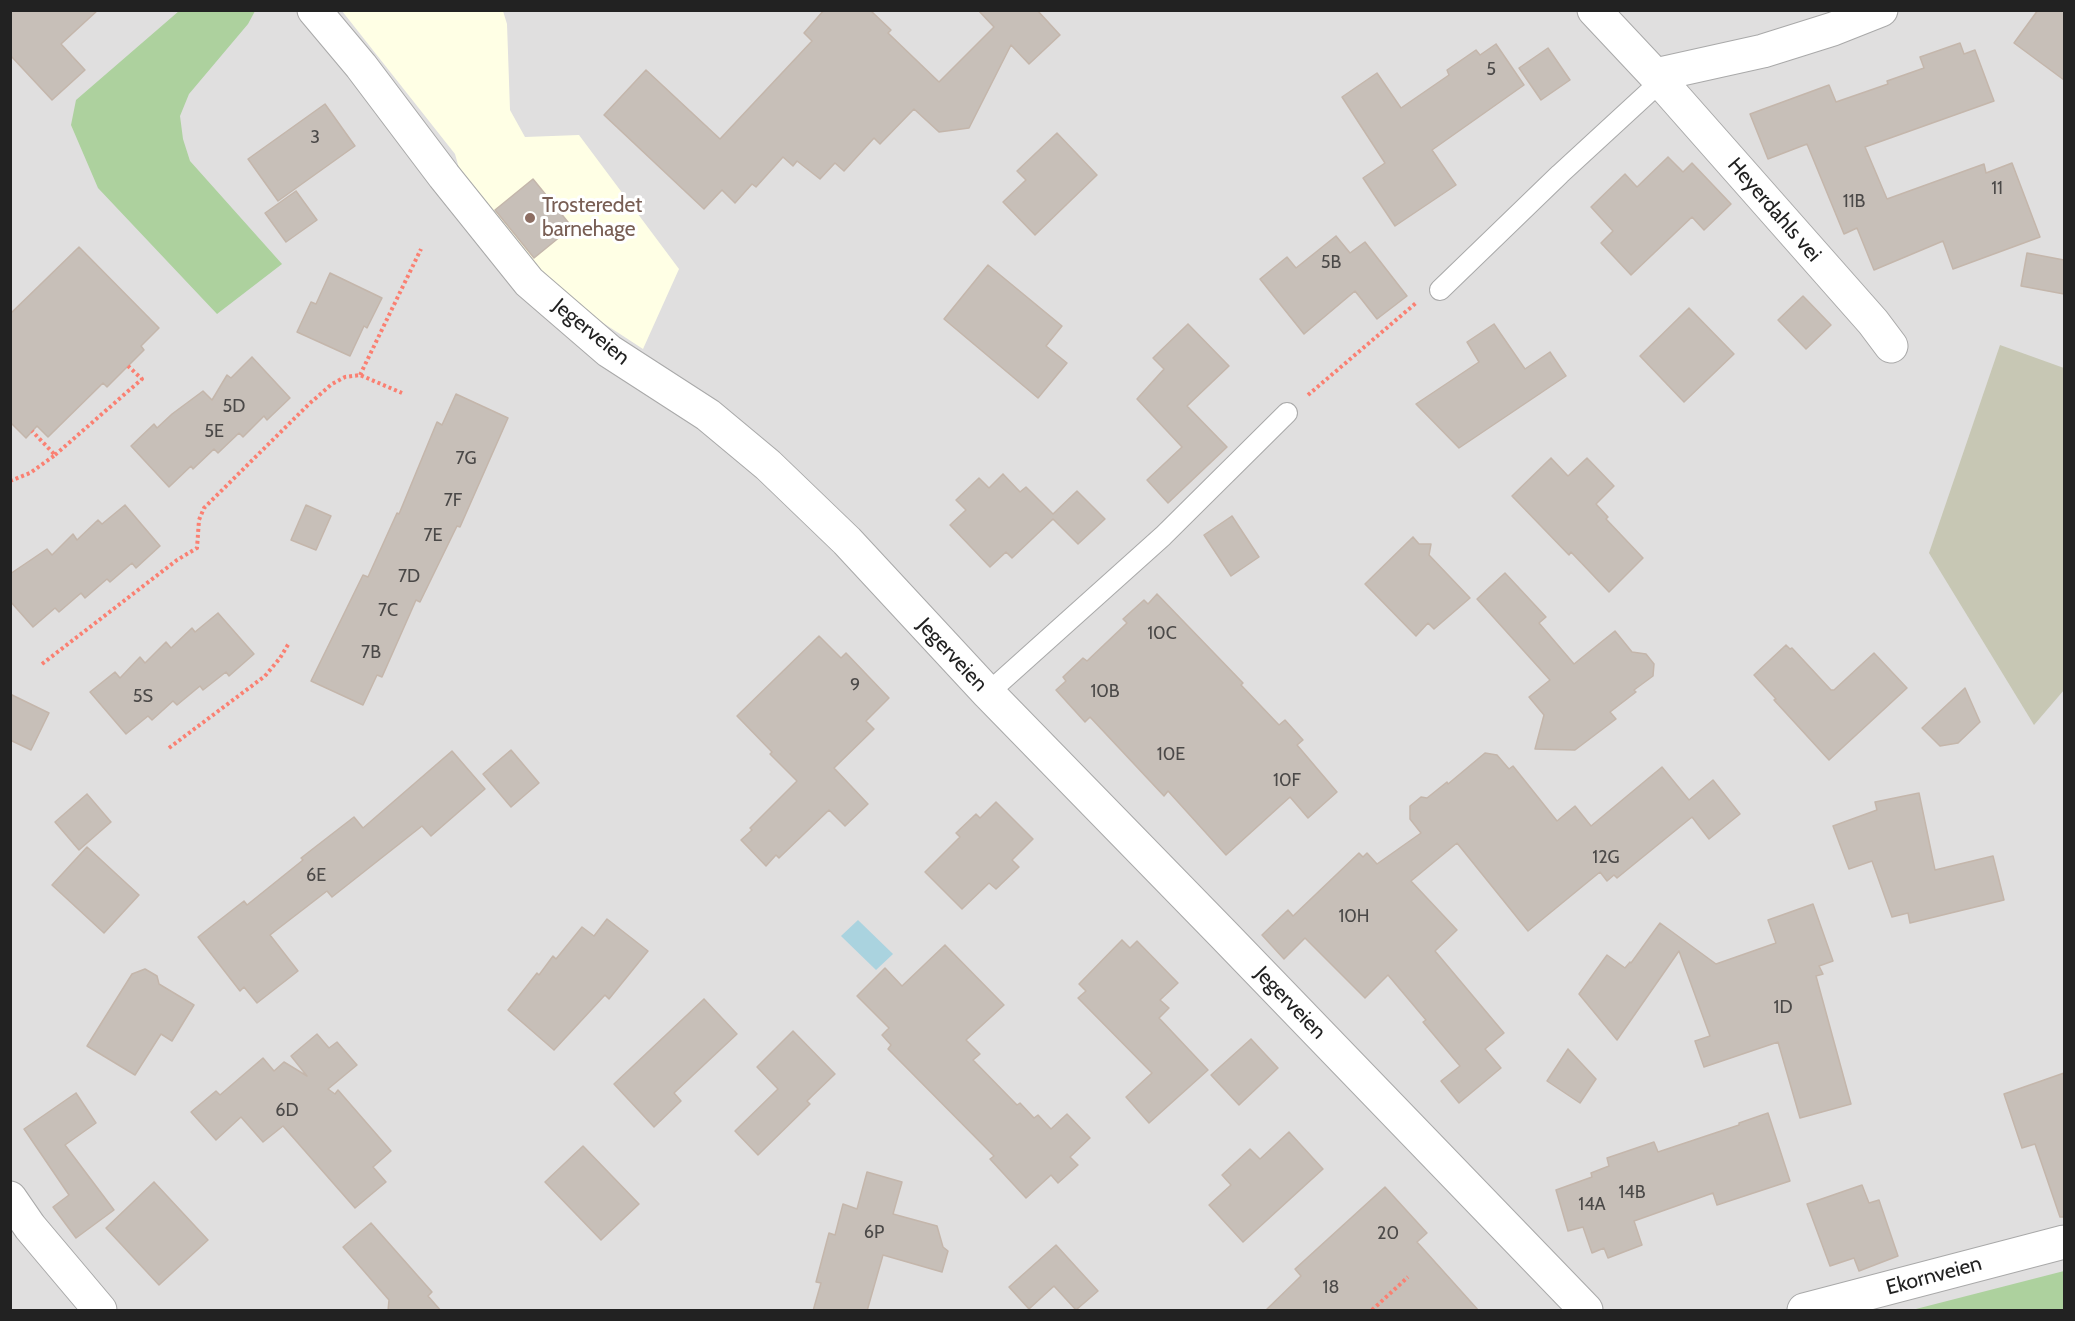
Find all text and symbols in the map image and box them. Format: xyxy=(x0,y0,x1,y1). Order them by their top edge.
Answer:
house number: 5 xyxy=(1486,59,1496,81)
house number: 3 xyxy=(310,127,320,149)
street label: Heyerdahls vei xyxy=(1722,153,1826,267)
house number: 11 xyxy=(1991,178,2003,200)
house number: 11B xyxy=(1843,191,1865,213)
place label: Trosteredet barnehage xyxy=(542,193,642,243)
marker: Trosteredet barnehage xyxy=(523,211,537,225)
house number: 5B xyxy=(1321,252,1341,274)
street label: Jegerveien xyxy=(548,293,634,371)
house number: 5D xyxy=(223,396,245,418)
house number: 5E xyxy=(204,421,224,443)
house number: 7G xyxy=(456,448,476,470)
house number: 7F xyxy=(444,490,462,512)
house number: 7E xyxy=(423,525,443,547)
house number: 7D xyxy=(398,566,420,588)
house number: 7C xyxy=(378,600,398,622)
street label: Jegerveien xyxy=(912,613,992,697)
house number: 10C xyxy=(1147,623,1177,645)
house number: 7B xyxy=(361,642,381,664)
house number: 9 xyxy=(850,675,860,697)
house number: 10B xyxy=(1090,681,1120,703)
house number: 5S xyxy=(133,686,153,708)
house number: 10E xyxy=(1157,744,1185,766)
house number: 10F xyxy=(1273,770,1301,792)
house number: 12G xyxy=(1592,847,1620,869)
house number: 6E xyxy=(306,865,326,887)
house number: 10H xyxy=(1338,906,1370,928)
street label: Jegerveien xyxy=(1249,961,1331,1045)
house number: 1D xyxy=(1774,997,1792,1019)
house number: 6D xyxy=(275,1100,299,1122)
house number: 14B xyxy=(1618,1182,1646,1204)
house number: 14A xyxy=(1578,1194,1606,1216)
house number: 6P xyxy=(864,1222,884,1244)
house number: 20 xyxy=(1377,1223,1399,1245)
street label: Ekornveien xyxy=(1883,1251,1985,1301)
house number: 18 xyxy=(1323,1277,1339,1299)

